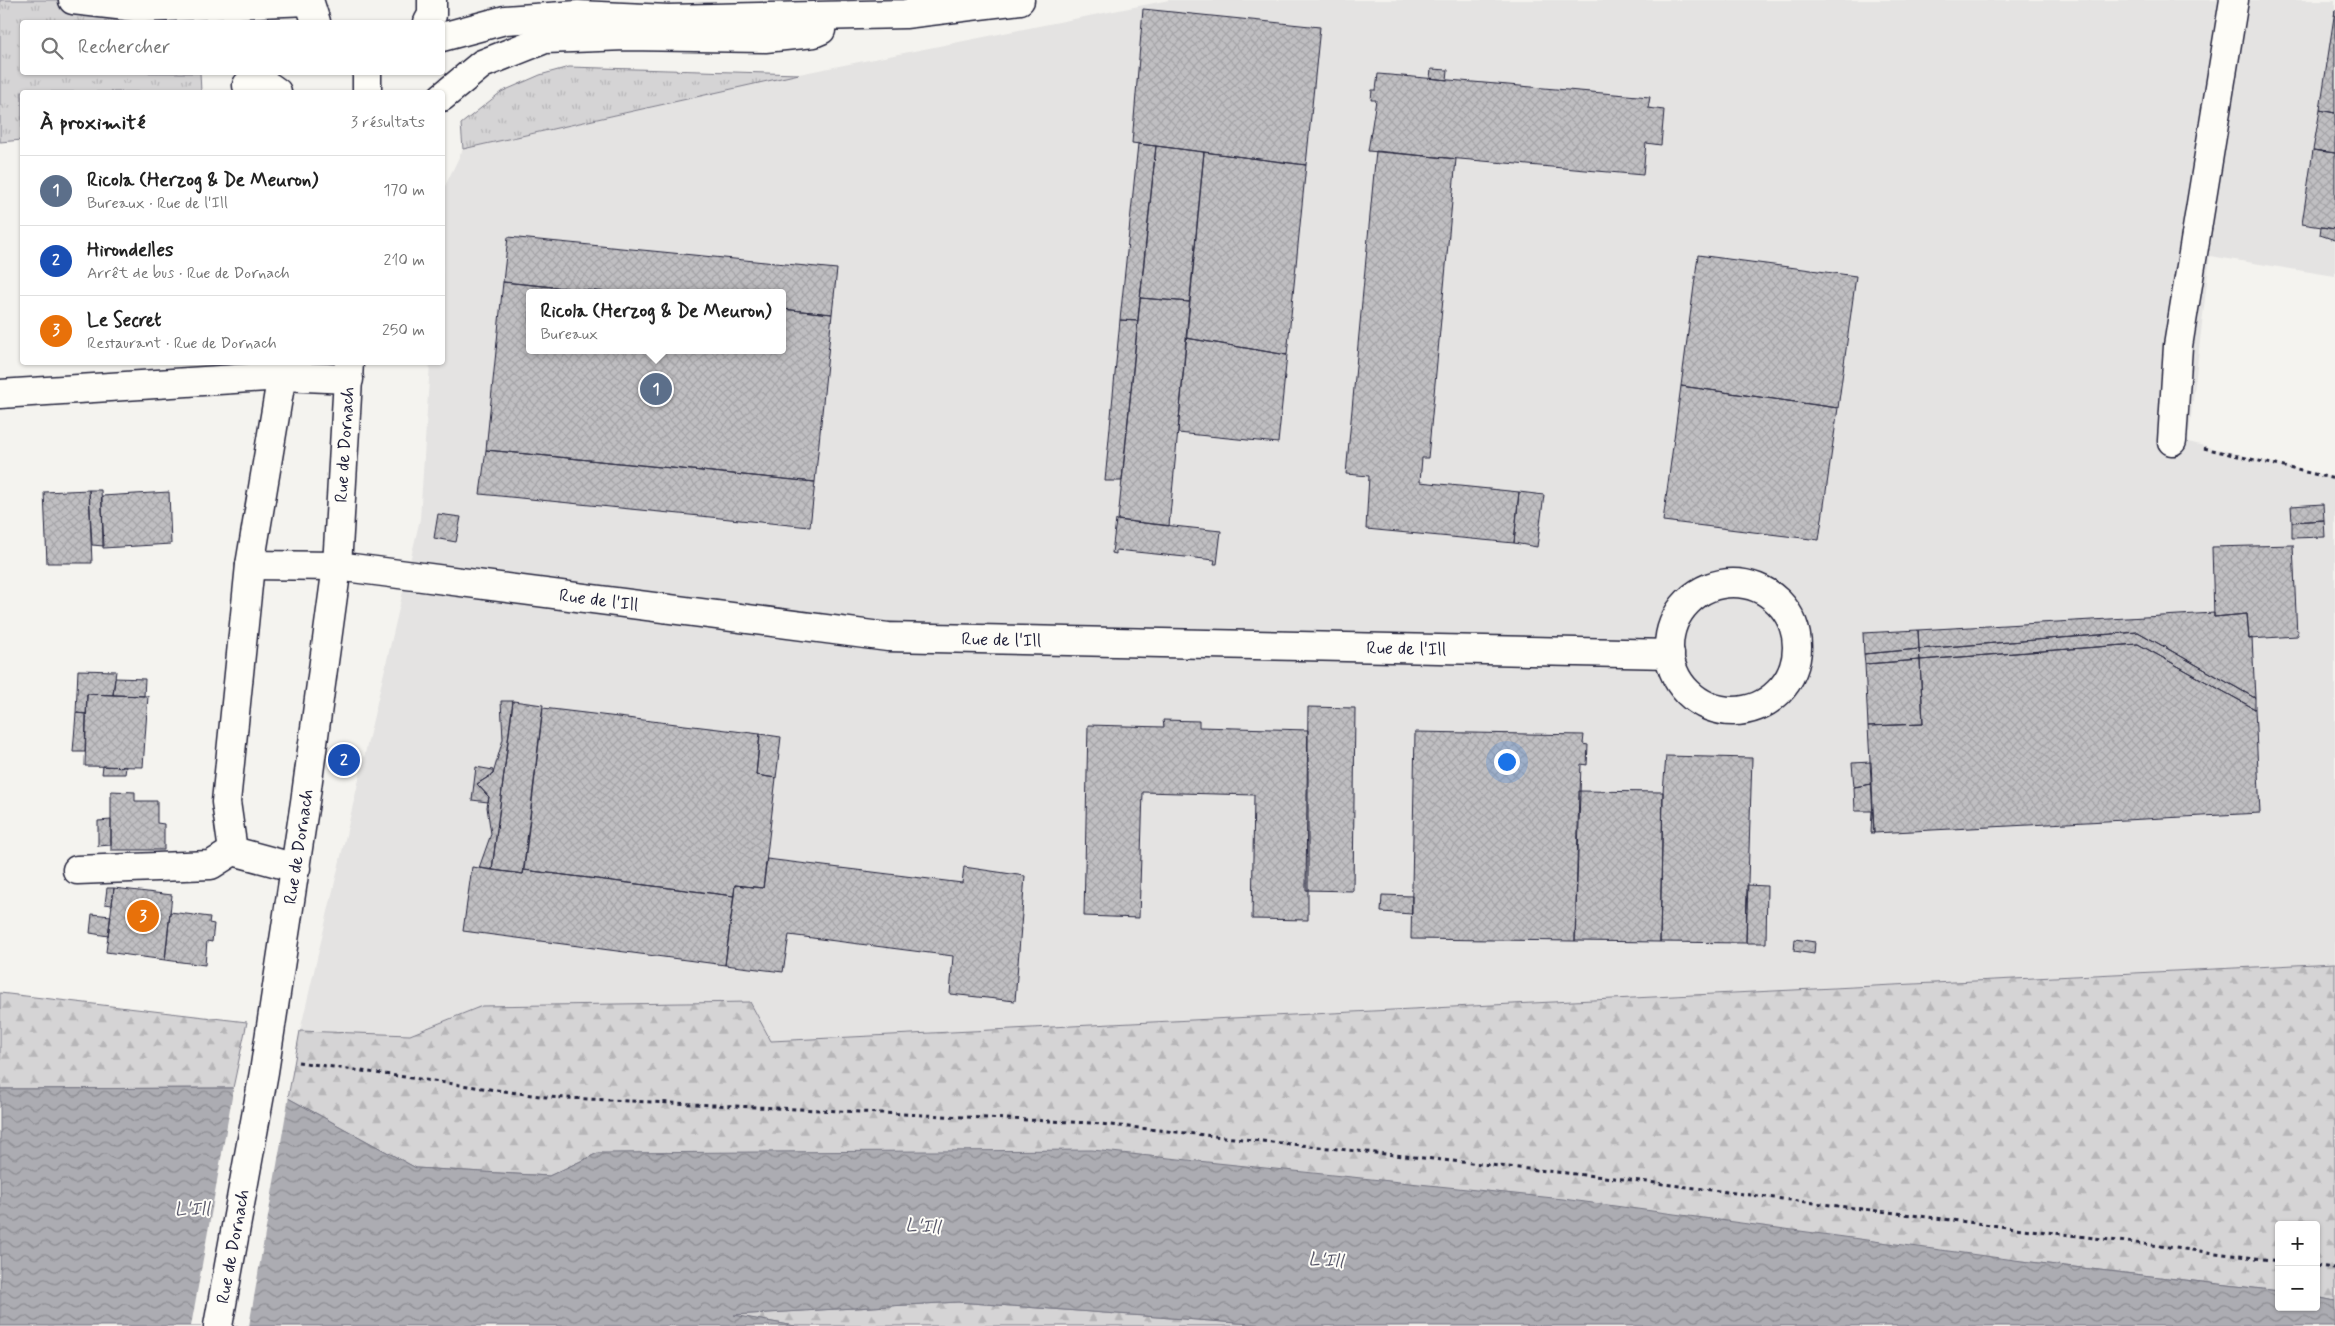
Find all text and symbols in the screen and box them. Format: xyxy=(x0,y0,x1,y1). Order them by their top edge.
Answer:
search box xyxy=(20,20,445,75)
icon: search xyxy=(38,34,66,62)
text: Rechercher xyxy=(78,35,170,60)
text: À proximité xyxy=(40,109,146,137)
text: 3 résultats xyxy=(351,112,425,133)
text: Ricola (Herzog & De Meuron) xyxy=(87,168,318,193)
text: 1 xyxy=(52,180,60,201)
text: 170 m xyxy=(383,180,425,201)
text: Bureaux · Rue de l'Ill xyxy=(87,193,228,214)
text: Hirondelles xyxy=(87,238,174,263)
text: 2 xyxy=(52,250,60,271)
text: 210 m xyxy=(384,250,425,271)
text: Arrêt de bus · Rue de Dornach xyxy=(87,263,290,284)
popup xyxy=(526,289,786,354)
text: Ricola (Herzog & De Meuron) xyxy=(540,299,772,324)
text: Le Secret xyxy=(87,308,161,333)
text: 3 xyxy=(52,320,60,341)
text: 250 m xyxy=(382,320,425,341)
text: Bureaux xyxy=(540,324,598,345)
text: Restaurant · Rue de Dornach xyxy=(87,333,277,354)
pin: 1 xyxy=(640,370,672,408)
street label: Rue de Dornach xyxy=(330,386,361,503)
street label: Rue de l'Ill xyxy=(558,584,640,618)
street label: Rue de l'Ill xyxy=(961,628,1042,653)
street label: Rue de l'Ill xyxy=(1366,636,1447,662)
pin: 2 xyxy=(328,741,360,779)
your location xyxy=(1494,749,1520,775)
street label: Rue de Dornach xyxy=(279,788,320,906)
pin: 3 xyxy=(127,897,159,935)
street label: Rue de Dornach xyxy=(211,1187,256,1306)
water label: L'Ill xyxy=(174,1197,211,1222)
water label: L'Ill xyxy=(904,1213,943,1241)
map controls xyxy=(2275,1221,2320,1311)
button: + xyxy=(2275,1221,2320,1266)
water label: L'Ill xyxy=(1307,1247,1346,1275)
button: − xyxy=(2275,1266,2320,1311)

